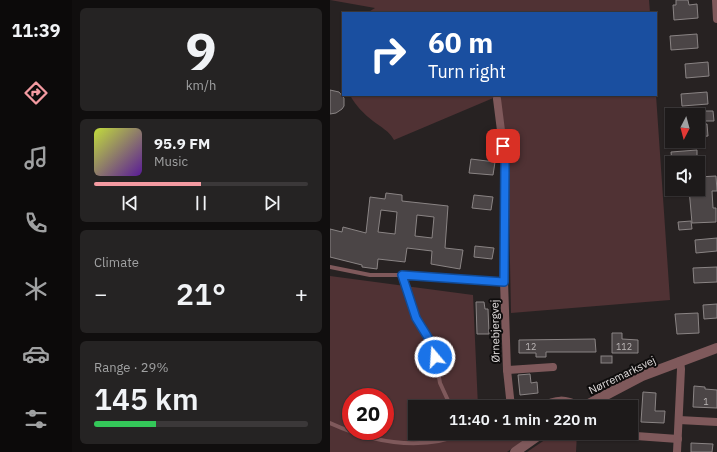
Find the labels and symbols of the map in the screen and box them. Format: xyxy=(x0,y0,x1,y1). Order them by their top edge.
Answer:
north arrow xyxy=(665,108,705,148)
pin xyxy=(486,129,520,163)
street label: Ørnebjergvej xyxy=(487,299,503,363)
position arrow xyxy=(414,336,456,378)
house number: 12 xyxy=(526,341,536,352)
house number: 112 xyxy=(616,341,632,352)
street label: Nørremarksvej xyxy=(586,353,658,397)
speed limit sign: 20 xyxy=(342,388,394,440)
house number: 1 xyxy=(703,396,709,407)

